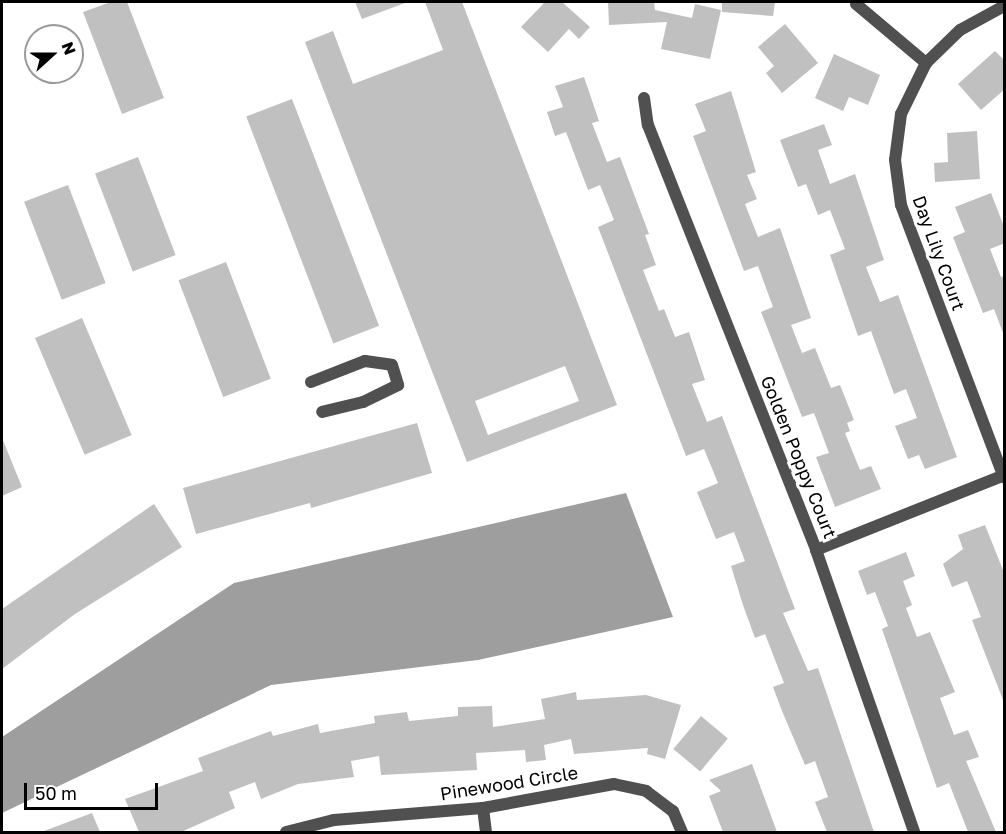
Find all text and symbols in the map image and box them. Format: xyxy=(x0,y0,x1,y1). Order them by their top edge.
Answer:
north arrow xyxy=(24,24,84,84)
text: N xyxy=(57,39,80,58)
street label: Day Lily Court xyxy=(908,193,970,313)
street label: Golden Poppy Court xyxy=(757,373,841,541)
street label: Pinewood Circle xyxy=(439,761,579,805)
scale bar xyxy=(27,771,160,809)
text: 50 m xyxy=(35,782,77,804)

